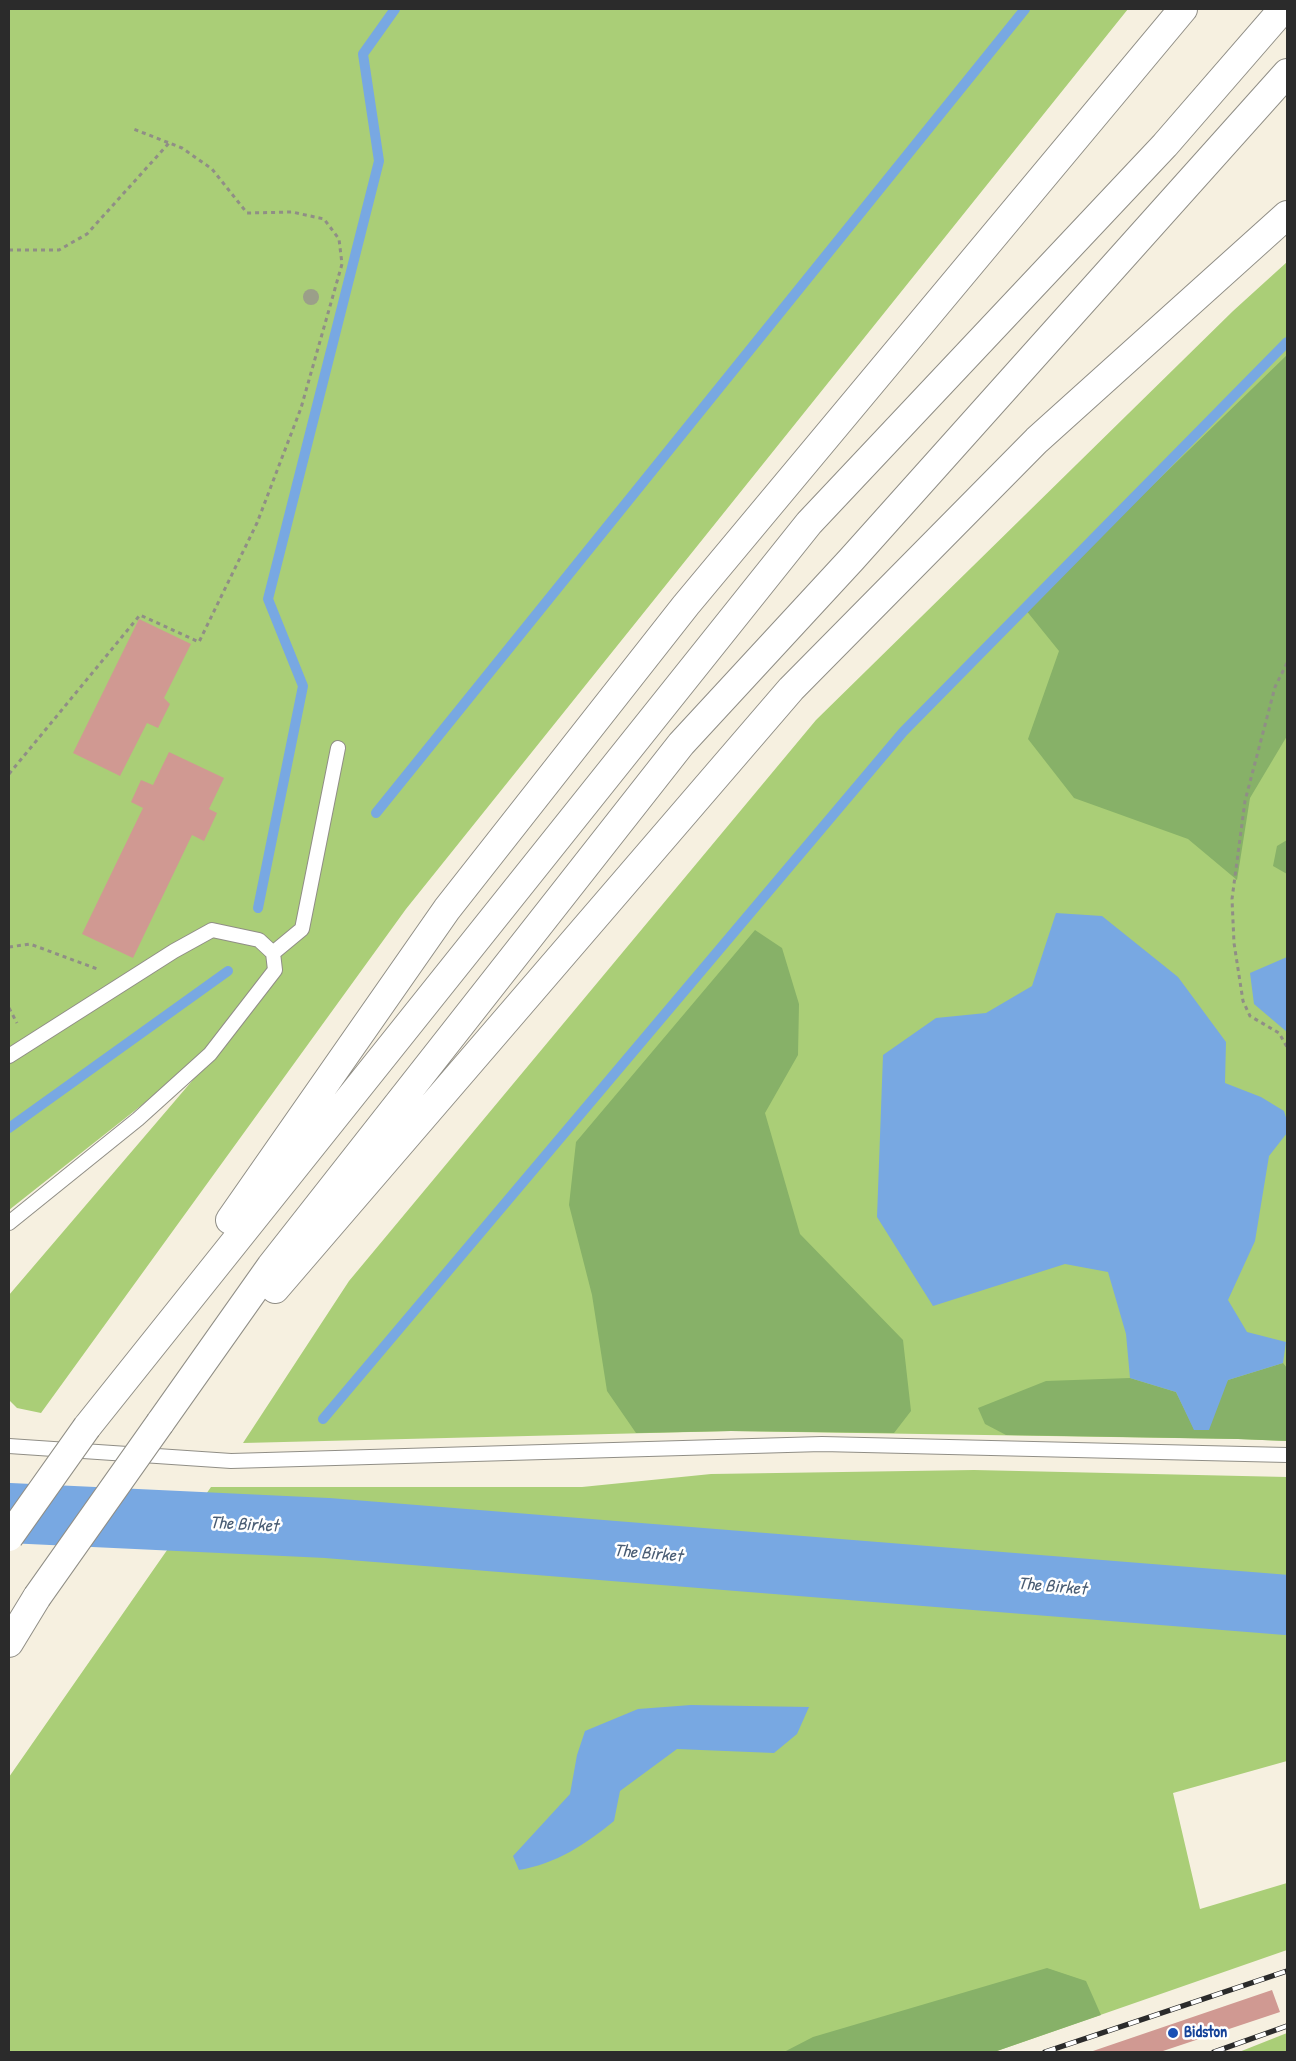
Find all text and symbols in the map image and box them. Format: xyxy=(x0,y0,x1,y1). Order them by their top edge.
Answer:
water label: The Birket xyxy=(209,1512,279,1538)
water label: The Birket xyxy=(613,1540,683,1568)
water label: The Birket xyxy=(1017,1573,1087,1601)
place label: Bidston xyxy=(1184,2023,1227,2043)
marker: Bidston xyxy=(1166,2026,1180,2040)

